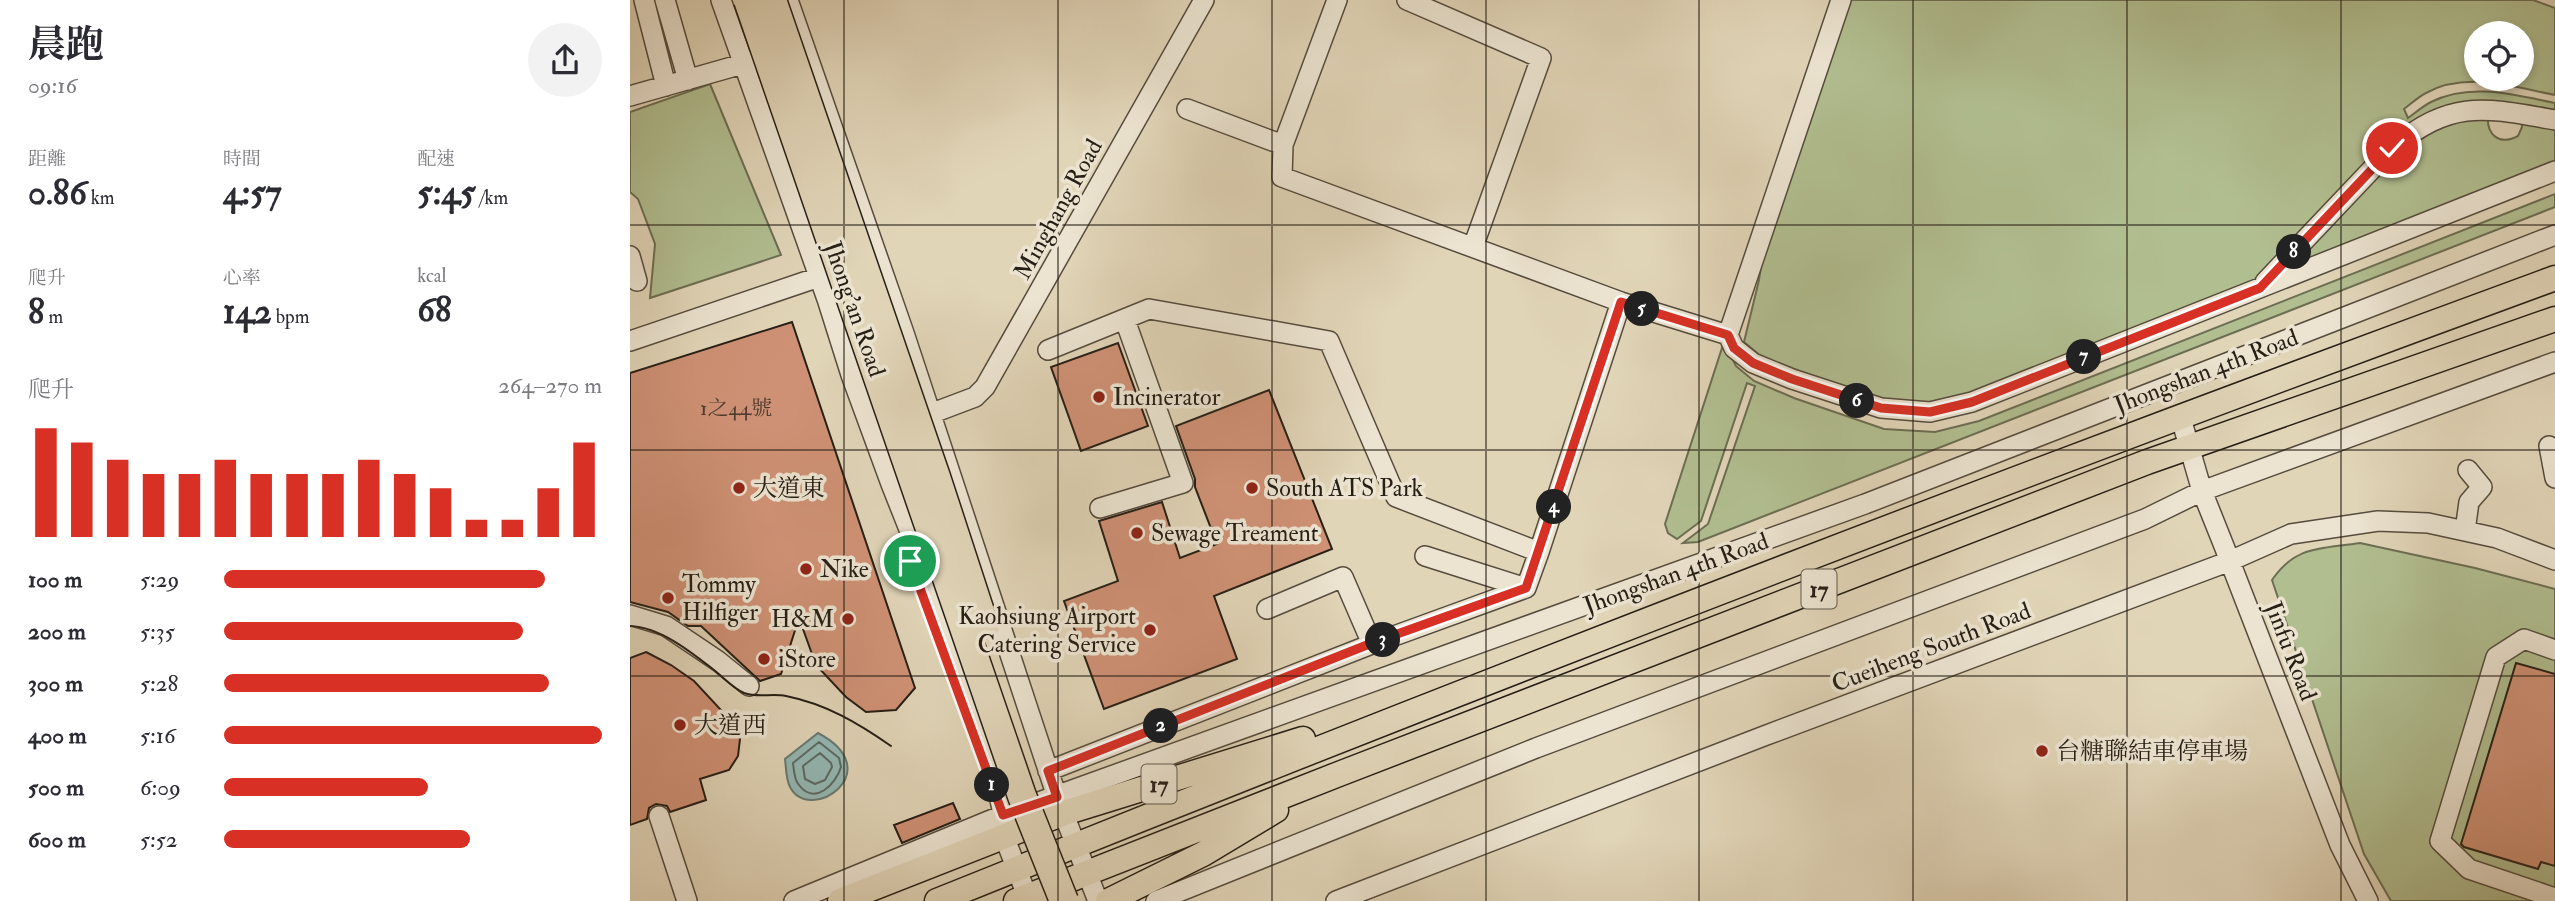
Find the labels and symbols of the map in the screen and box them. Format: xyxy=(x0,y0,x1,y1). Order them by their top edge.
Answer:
pin xyxy=(2362,118,2422,178)
street label: Minghang Road xyxy=(1007,134,1110,285)
pin: 8 xyxy=(2276,234,2312,270)
street label: Jhong'an Road xyxy=(817,236,892,381)
pin: 5 xyxy=(1625,292,1660,326)
street label: Jhongshan 4th Road xyxy=(2109,322,2303,421)
pin: 7 xyxy=(2066,340,2102,374)
place label: Incinerator xyxy=(1113,382,1221,413)
pin: 6 xyxy=(1840,384,1874,418)
marker: Incinerator xyxy=(1091,389,1107,405)
house number: 1之44號 xyxy=(700,395,772,422)
place label: 大道東 xyxy=(753,473,825,504)
place label: South ATS Park xyxy=(1266,473,1424,504)
marker: 大道東 xyxy=(731,480,747,496)
marker: South ATS Park xyxy=(1244,480,1260,496)
pin: 4 xyxy=(1536,490,1572,524)
place label: Sewage Treament xyxy=(1151,518,1319,549)
marker: Sewage Treament xyxy=(1129,525,1145,541)
street label: Jhongshan 4th Road xyxy=(1578,526,1773,622)
pin xyxy=(880,531,940,591)
place label: Nike xyxy=(820,554,869,585)
marker: Nike xyxy=(798,561,814,577)
place label: Tommy Hilfiger xyxy=(682,569,758,628)
road number: 17 xyxy=(1802,569,1836,608)
marker: Tommy Hilfiger xyxy=(660,590,676,606)
street label: Cueiheng South Road xyxy=(1827,595,2035,700)
street label: Jinfu Road xyxy=(2257,596,2324,705)
place label: Kaohsiung Airport Catering Service xyxy=(958,601,1136,660)
place label: H&M xyxy=(771,604,834,635)
marker: H&M xyxy=(840,611,856,627)
marker: Kaohsiung Airport Catering Service xyxy=(1142,622,1158,638)
pin: 3 xyxy=(1366,622,1400,658)
place label: iStore xyxy=(778,644,836,675)
marker: iStore xyxy=(756,651,772,667)
pin: 2 xyxy=(1144,708,1178,744)
place label: 大道西 xyxy=(694,710,766,741)
marker: 大道西 xyxy=(672,717,688,733)
place label: 台糖聯結車停車場 xyxy=(2056,736,2248,767)
marker: 台糖聯結車停車場 xyxy=(2034,743,2050,759)
road number: 17 xyxy=(1142,764,1176,804)
pin: 1 xyxy=(974,768,1010,802)

